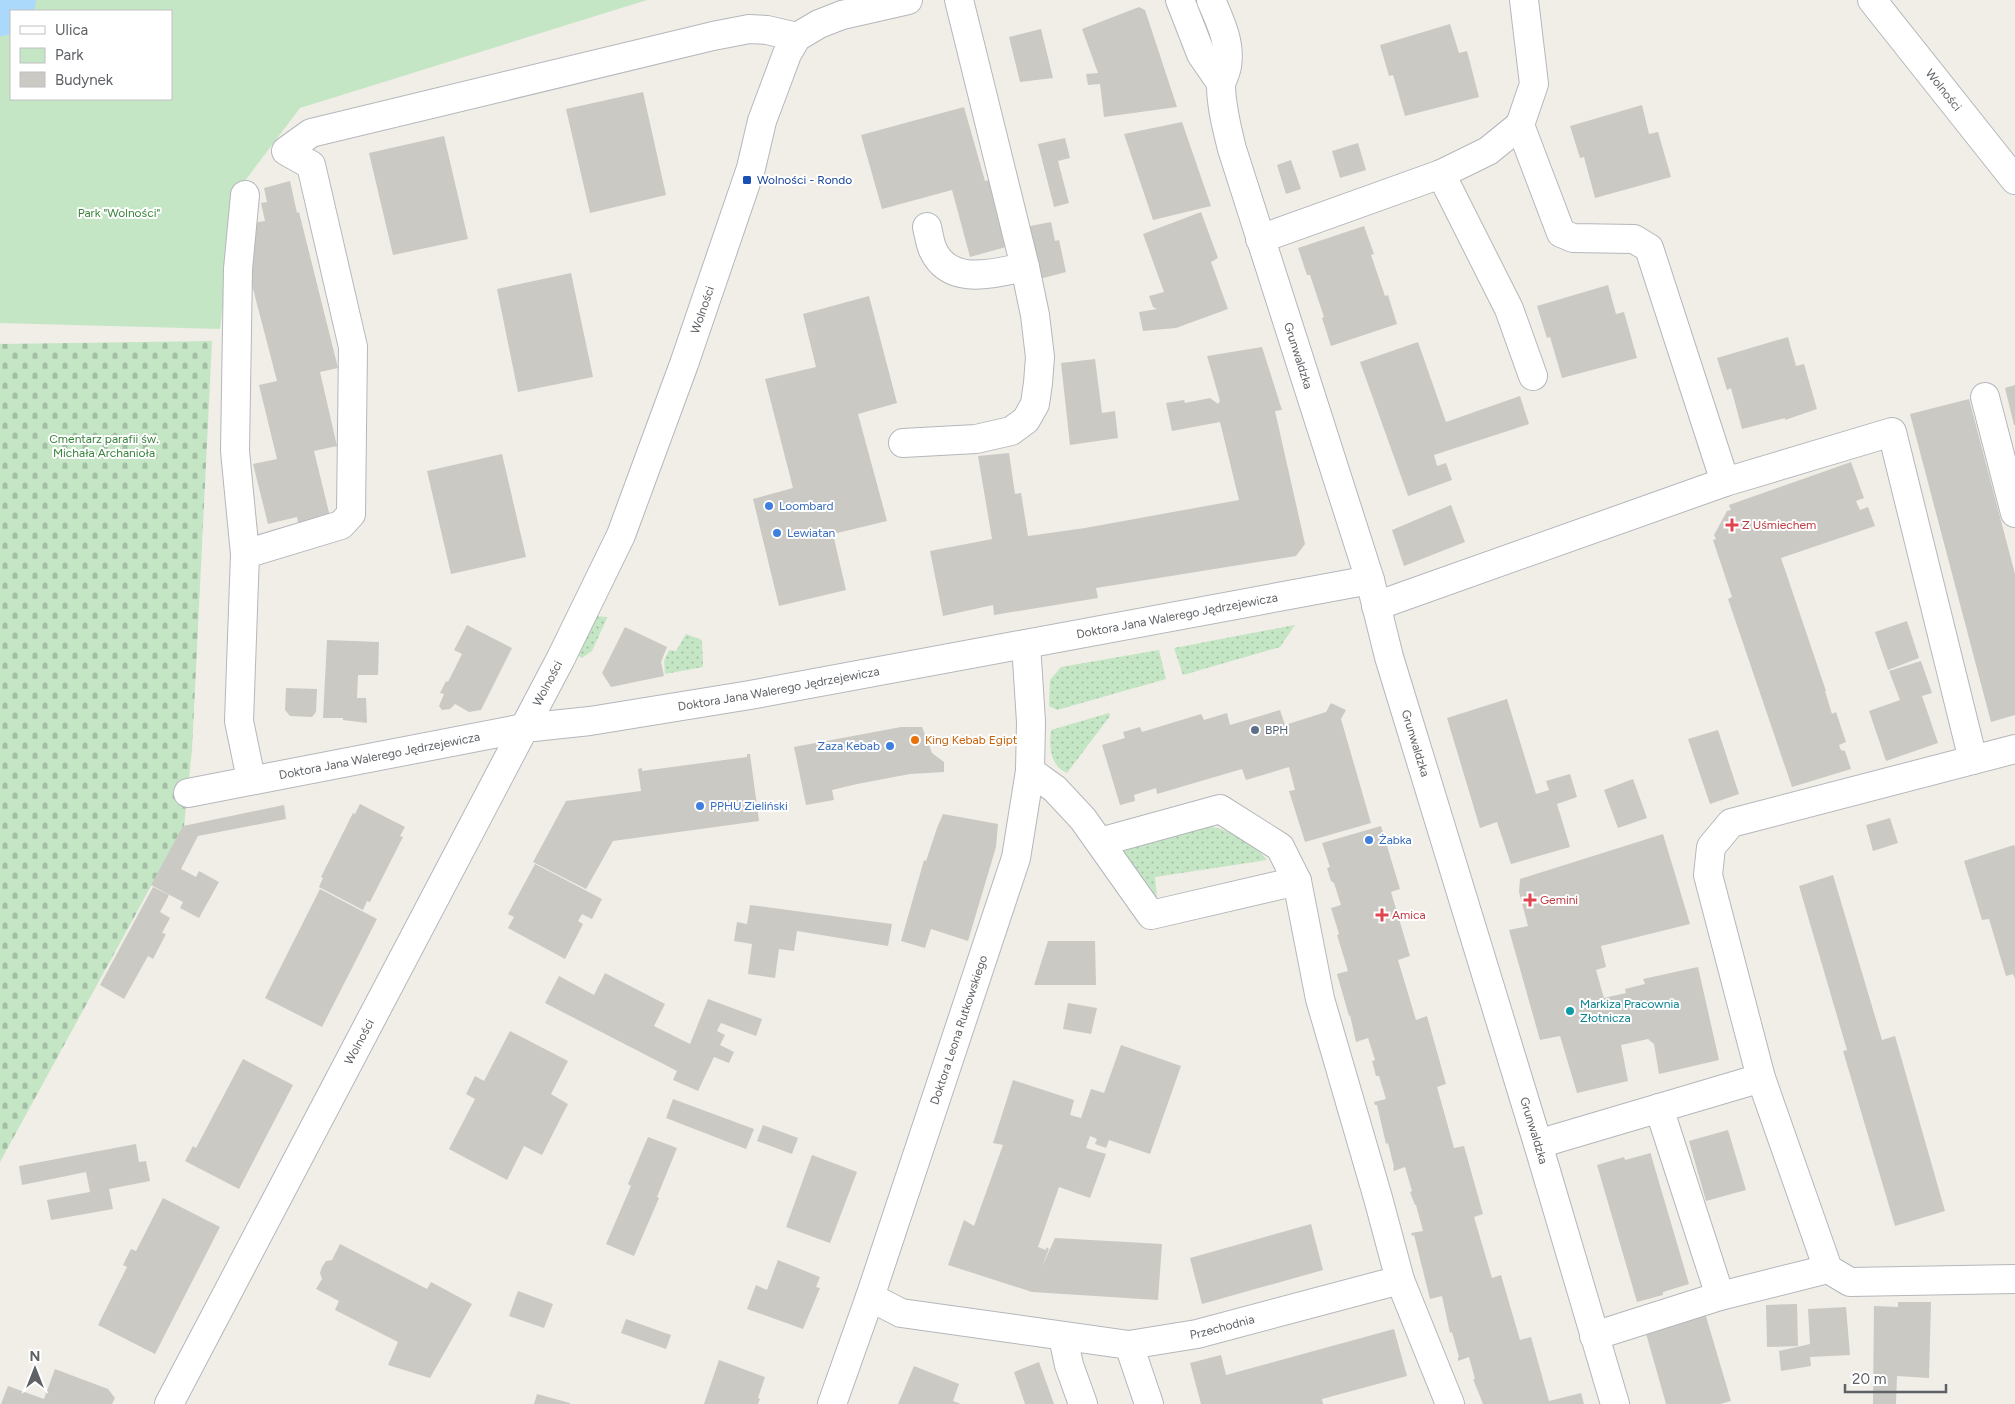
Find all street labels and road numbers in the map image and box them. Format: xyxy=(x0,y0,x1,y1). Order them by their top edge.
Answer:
street label: Wolności xyxy=(1923,66,1964,114)
street label: Wolności xyxy=(688,284,717,335)
street label: Grunwaldzka xyxy=(1281,321,1315,391)
street label: Doktora Jana Walerego Jędrzejewicza xyxy=(1075,590,1279,641)
street label: Wolności xyxy=(530,658,565,708)
street label: Doktora Jana Walerego Jędrzejewicza xyxy=(677,664,881,714)
street label: Grunwaldzka xyxy=(1399,708,1432,778)
street label: Doktora Jana Walerego Jędrzejewicza xyxy=(278,730,481,782)
street label: Doktora Leona Rutkowskiego xyxy=(927,953,990,1107)
street label: Wolności xyxy=(342,1017,377,1067)
street label: Grunwaldzka xyxy=(1517,1095,1551,1166)
street label: Przechodnia xyxy=(1189,1312,1256,1342)

